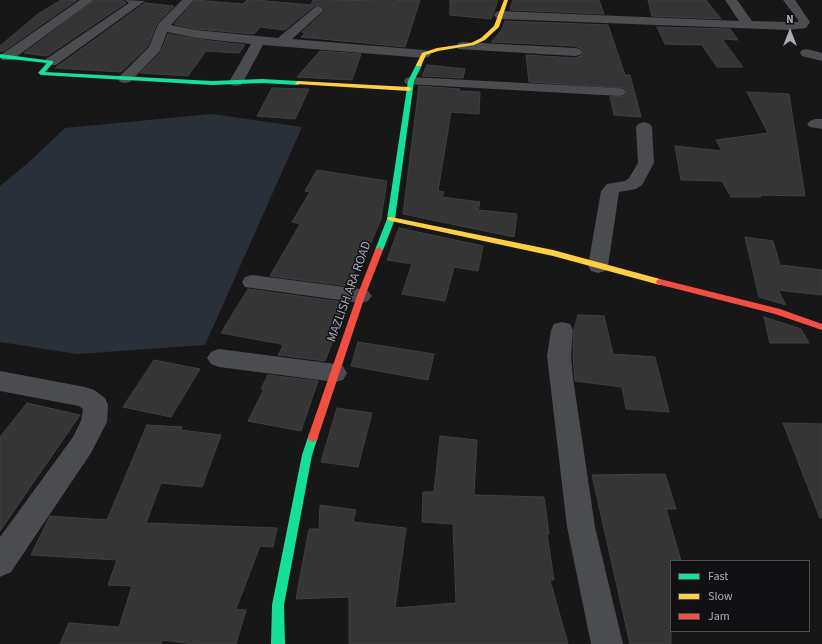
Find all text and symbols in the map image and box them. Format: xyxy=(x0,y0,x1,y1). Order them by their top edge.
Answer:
north arrow xyxy=(770,12,810,52)
text: N xyxy=(786,12,794,27)
street label: MAZLISH ARA ROAD xyxy=(325,239,375,345)
legend xyxy=(670,560,810,632)
text: Fast xyxy=(708,568,728,585)
text: Slow xyxy=(708,588,733,605)
text: Jam xyxy=(708,608,730,625)

